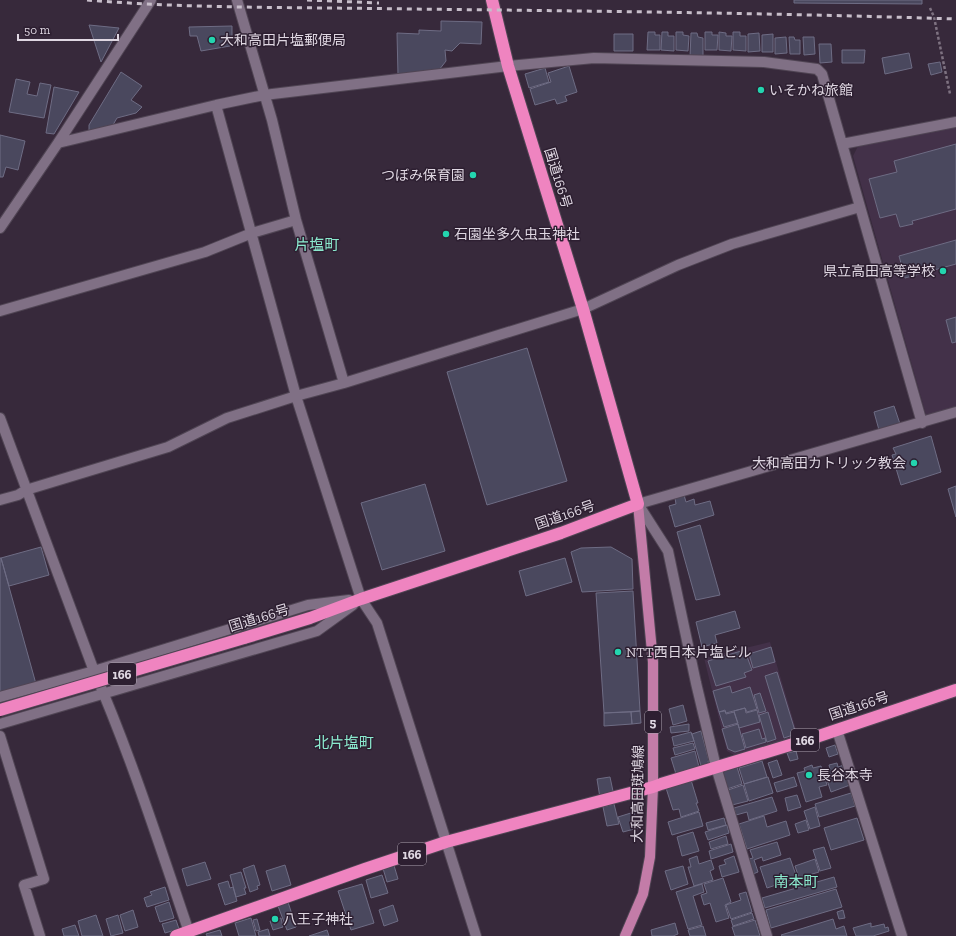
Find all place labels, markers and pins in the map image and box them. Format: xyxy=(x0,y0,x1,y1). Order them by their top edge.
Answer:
place label: 大和高田片塩郵便局 xyxy=(220,32,346,49)
marker: 大和高田片塩郵便局 xyxy=(207,35,217,45)
place label: いそかね旅館 xyxy=(769,82,853,99)
marker: いそかね旅館 xyxy=(756,85,766,95)
place label: つぼみ保育園 xyxy=(381,167,465,184)
marker: つぼみ保育園 xyxy=(468,170,478,180)
place label: 石園坐多久虫玉神社 xyxy=(454,226,580,243)
marker: 石園坐多久虫玉神社 xyxy=(441,229,451,239)
place label: 県立高田高等学校 xyxy=(823,263,935,280)
marker: 県立高田高等学校 xyxy=(938,266,948,276)
place label: 大和高田カトリック教会 xyxy=(752,455,906,472)
marker: 大和高田カトリック教会 xyxy=(909,458,919,468)
place label: NTT西日本片塩ビル xyxy=(626,644,752,661)
marker: NTT西日本片塩ビル xyxy=(613,647,623,657)
place label: 長谷本寺 xyxy=(817,767,873,784)
marker: 長谷本寺 xyxy=(804,770,814,780)
place label: 八王子神社 xyxy=(283,911,353,928)
marker: 八王子神社 xyxy=(270,914,280,924)

